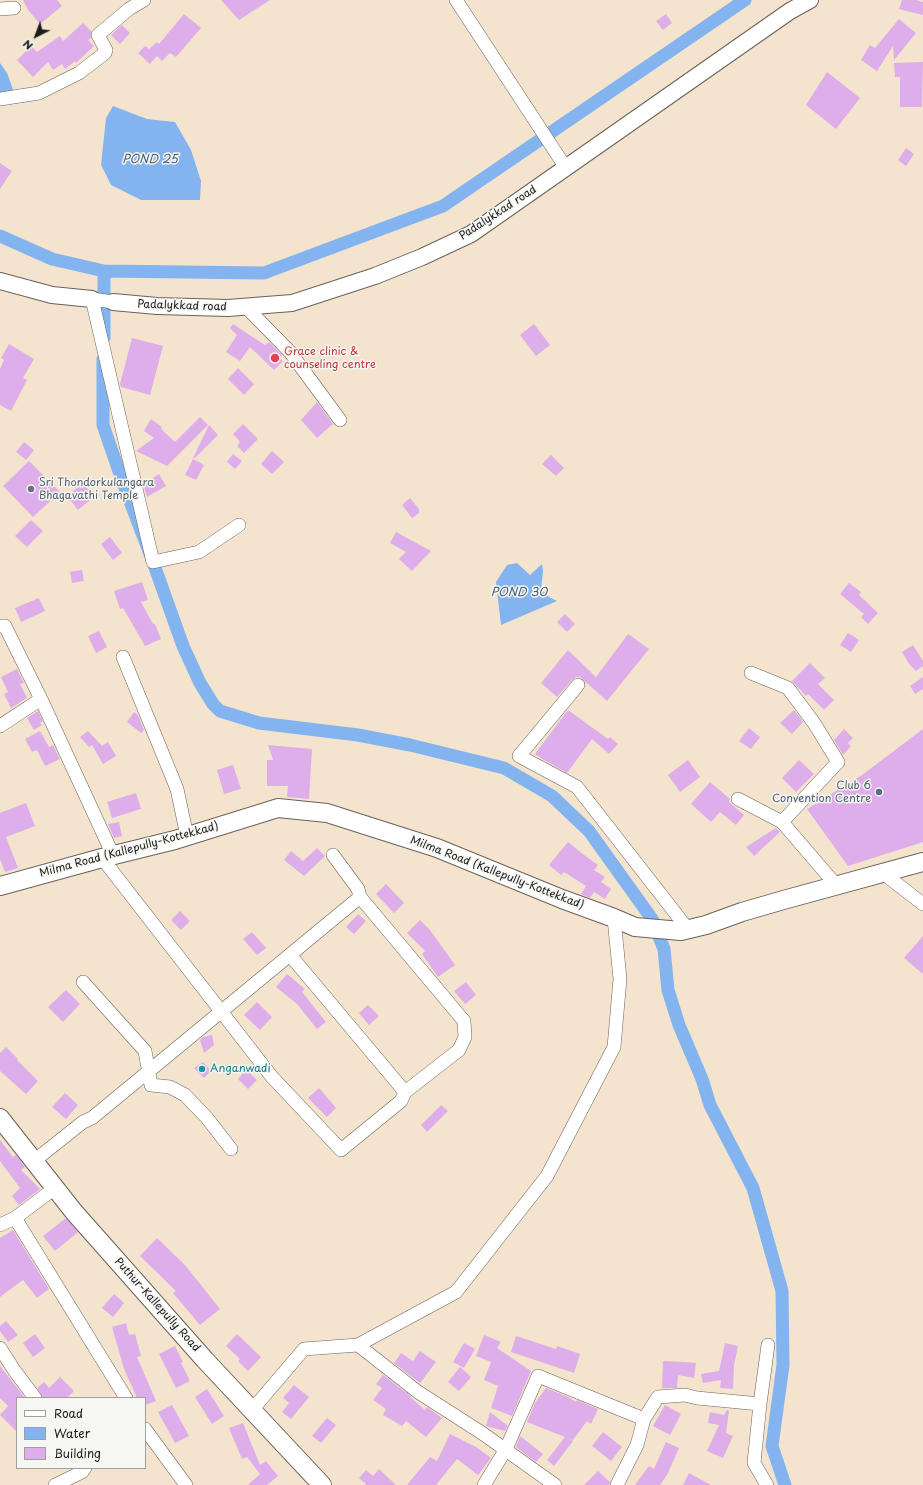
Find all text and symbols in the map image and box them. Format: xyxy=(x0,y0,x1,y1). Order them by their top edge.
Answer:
north arrow xyxy=(16,16,56,56)
text: N xyxy=(19,36,37,55)
water label: POND 25 xyxy=(122,153,178,167)
street label: Padalykkad road xyxy=(457,183,539,243)
street label: Padalykkad road xyxy=(137,298,227,314)
place label: Grace clinic & counseling centre xyxy=(284,345,376,371)
marker: Grace clinic & counseling centre xyxy=(269,352,281,364)
place label: Sri Thondorkulangara Bhagavathi Temple xyxy=(39,476,154,502)
marker: Sri Thondorkulangara Bhagavathi Temple xyxy=(26,484,36,494)
water label: POND 30 xyxy=(491,586,547,600)
place label: Club 6 Convention Centre xyxy=(772,779,871,805)
marker: Club 6 Convention Centre xyxy=(874,787,884,797)
street label: Milma Road (Kallepully-Kottekkad) xyxy=(38,820,220,880)
street label: Milma Road (Kallepully-Kottekkad) xyxy=(408,834,586,912)
place label: Anganwadi xyxy=(210,1062,271,1076)
marker: Anganwadi xyxy=(197,1064,207,1074)
street label: Puthur-Kallepully Road xyxy=(111,1255,203,1355)
legend xyxy=(16,1397,146,1469)
text: Road xyxy=(54,1404,83,1422)
text: Water xyxy=(54,1424,90,1442)
text: Building xyxy=(54,1444,101,1462)

